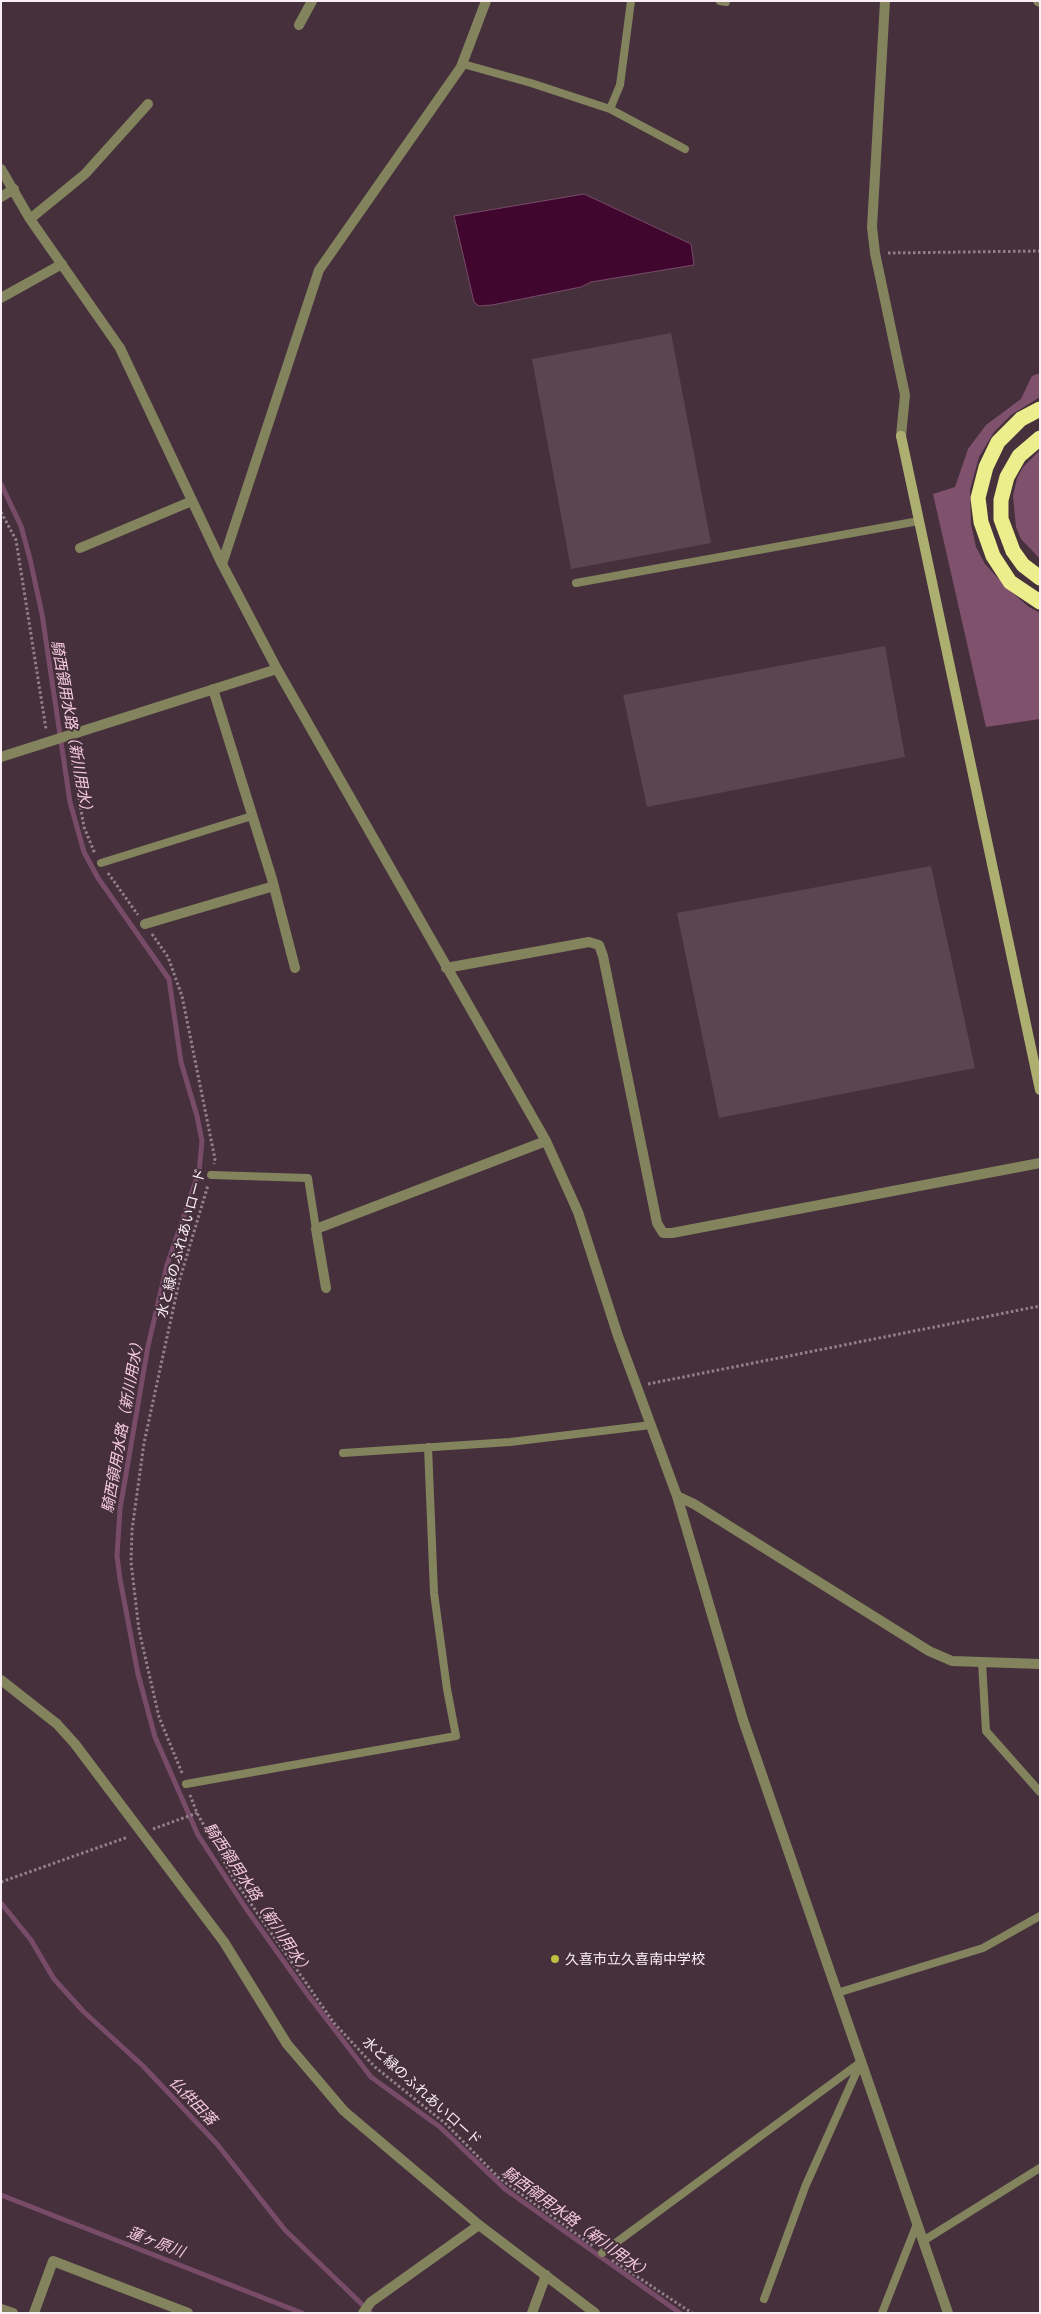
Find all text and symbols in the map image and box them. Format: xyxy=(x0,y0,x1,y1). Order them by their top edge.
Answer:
water label: 騎西領用水路（新川用水） xyxy=(48,639,96,819)
street label: 水と緑のふれあいロード xyxy=(153,1166,209,1320)
water label: 騎西領用水路（新川用水） xyxy=(99,1334,147,1514)
water label: 騎西領用水路（新川用水） xyxy=(200,1819,316,1979)
place label: 久喜市立久喜南中学校 xyxy=(565,1951,705,1967)
marker: 久喜市立久喜南中学校 xyxy=(549,1953,561,1965)
street label: 水と緑のふれあいロード xyxy=(359,2033,485,2149)
water label: 仏供田落 xyxy=(166,2073,220,2129)
water label: 騎西領用水路（新川用水） xyxy=(499,2163,655,2283)
water label: 蓮ヶ原川 xyxy=(125,2223,187,2261)

